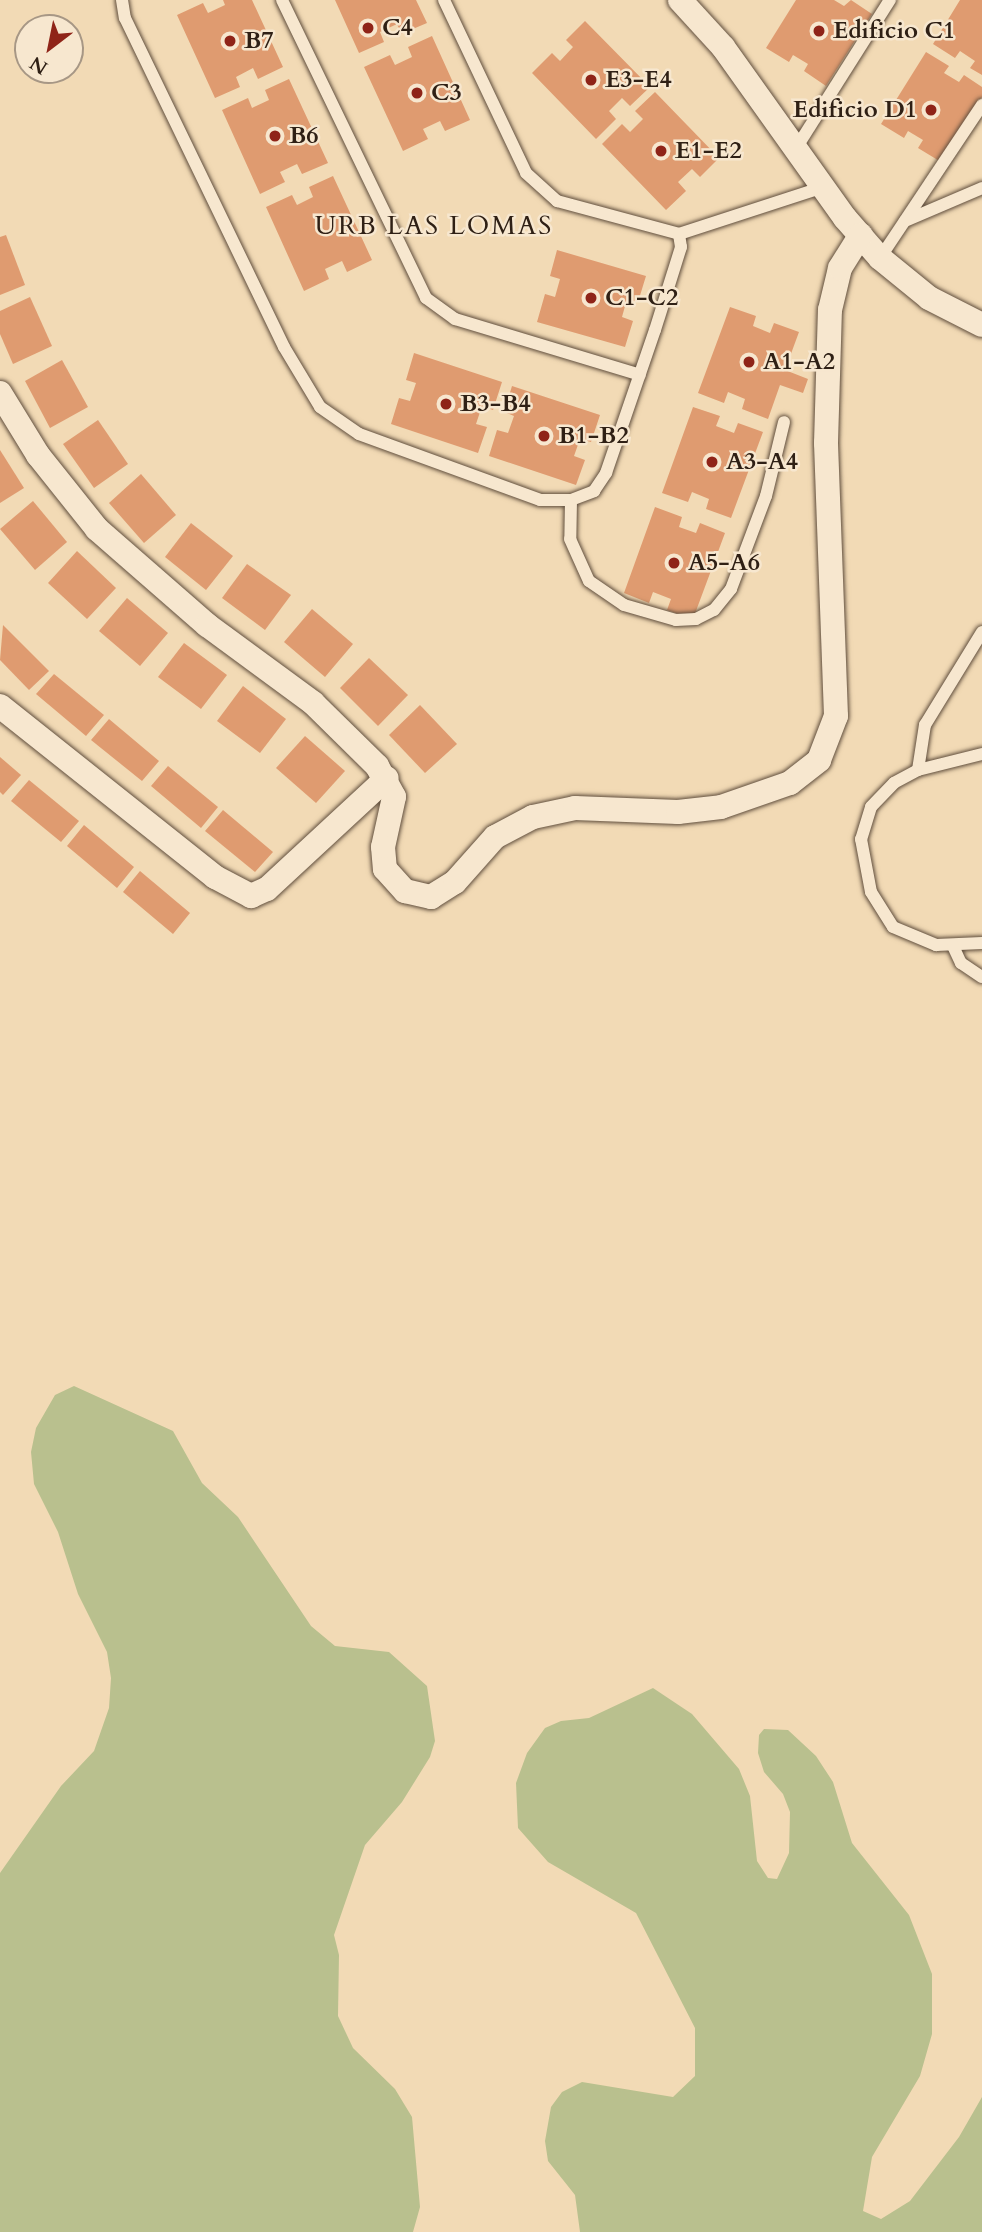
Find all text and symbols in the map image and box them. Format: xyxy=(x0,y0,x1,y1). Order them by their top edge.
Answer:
north arrow xyxy=(14,14,84,84)
place label: C4 xyxy=(382,14,413,42)
place label: Edificio C1 xyxy=(833,17,955,45)
marker: C4 xyxy=(360,20,376,36)
marker: Edificio C1 xyxy=(811,23,827,39)
place label: B7 xyxy=(244,27,274,55)
marker: B7 xyxy=(222,33,238,49)
text: N xyxy=(25,50,53,81)
place label: E3-E4 xyxy=(605,66,672,94)
marker: E3-E4 xyxy=(583,72,599,88)
place label: C3 xyxy=(431,79,462,107)
marker: C3 xyxy=(409,85,425,101)
place label: Edificio D1 xyxy=(793,96,917,124)
marker: Edificio D1 xyxy=(923,102,939,118)
place label: B6 xyxy=(289,122,319,150)
marker: B6 xyxy=(267,128,283,144)
place label: E1-E2 xyxy=(675,137,742,165)
marker: E1-E2 xyxy=(653,143,669,159)
district label: URB LAS LOMAS xyxy=(316,210,552,242)
place label: C1-C2 xyxy=(605,284,678,312)
marker: C1-C2 xyxy=(583,290,599,306)
place label: A1-A2 xyxy=(763,348,835,376)
marker: A1-A2 xyxy=(741,354,757,370)
place label: B3-B4 xyxy=(460,390,531,418)
marker: B3-B4 xyxy=(438,396,454,412)
place label: B1-B2 xyxy=(558,422,629,450)
marker: B1-B2 xyxy=(536,428,552,444)
place label: A3-A4 xyxy=(726,448,798,476)
marker: A3-A4 xyxy=(704,454,720,470)
place label: A5-A6 xyxy=(688,549,760,577)
marker: A5-A6 xyxy=(666,555,682,571)

